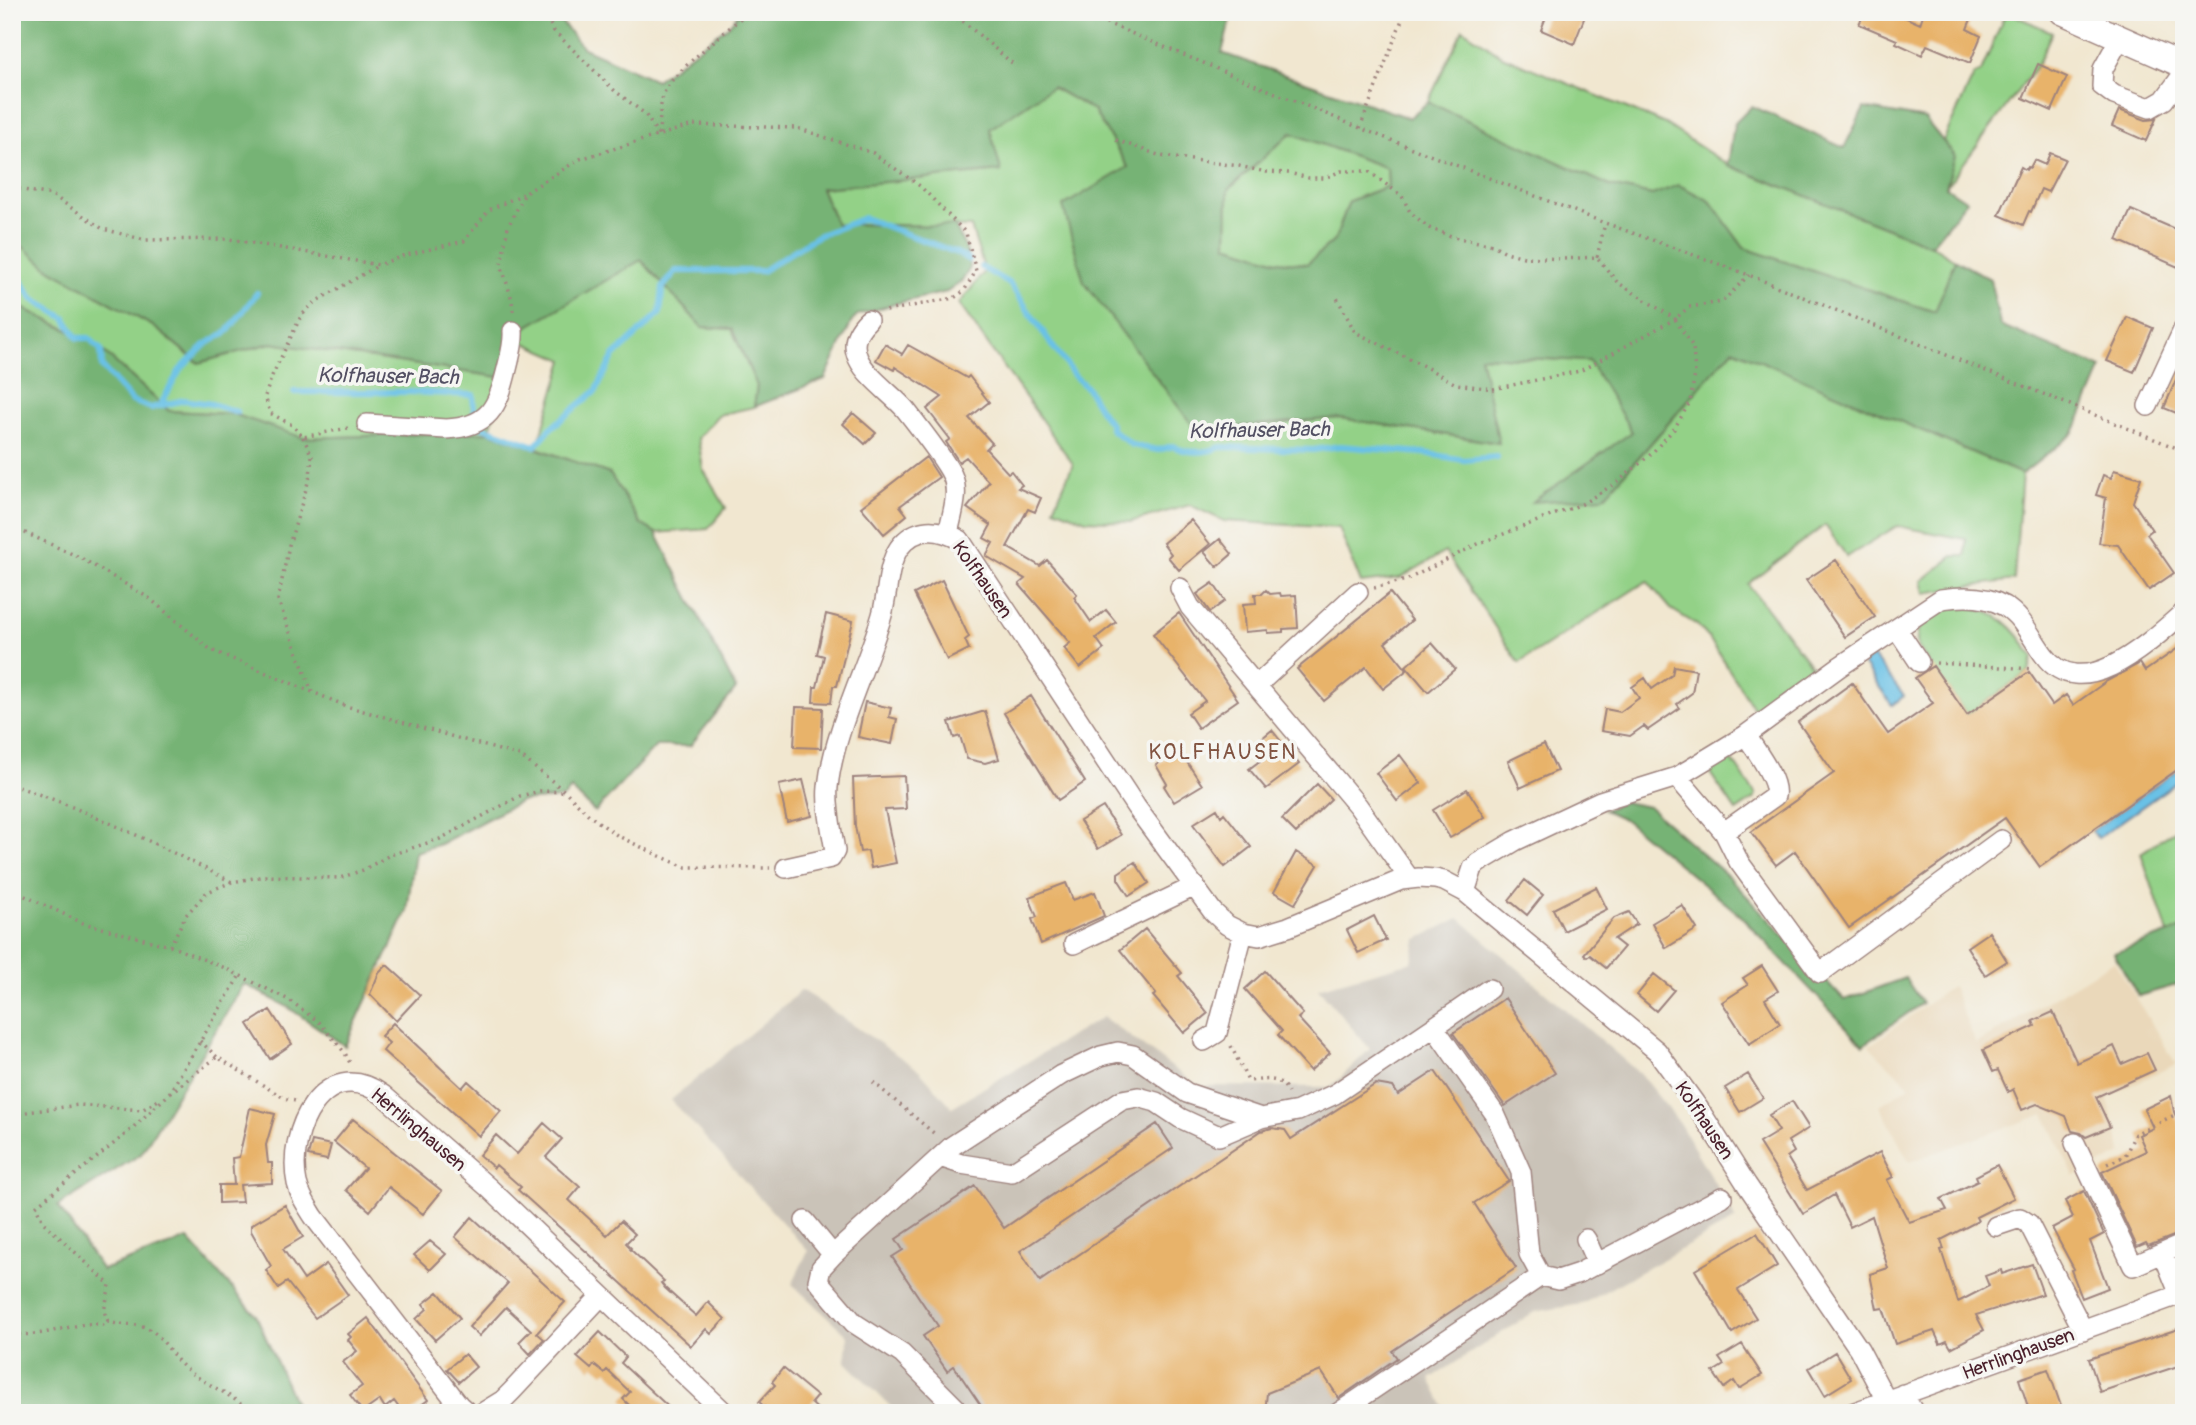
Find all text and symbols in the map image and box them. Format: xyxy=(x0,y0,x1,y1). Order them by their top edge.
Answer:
water label: Kolfhauser Bach xyxy=(317,362,460,391)
water label: Kolfhauser Bach xyxy=(1188,416,1331,445)
street label: Kolfhausen xyxy=(947,536,1018,623)
district label: KOLFHAUSEN xyxy=(1148,739,1298,766)
street label: Kolfhausen xyxy=(1669,1077,1739,1164)
street label: Herrlinghausen xyxy=(366,1083,471,1177)
street label: Herrlinghausen xyxy=(1959,1323,2078,1385)

